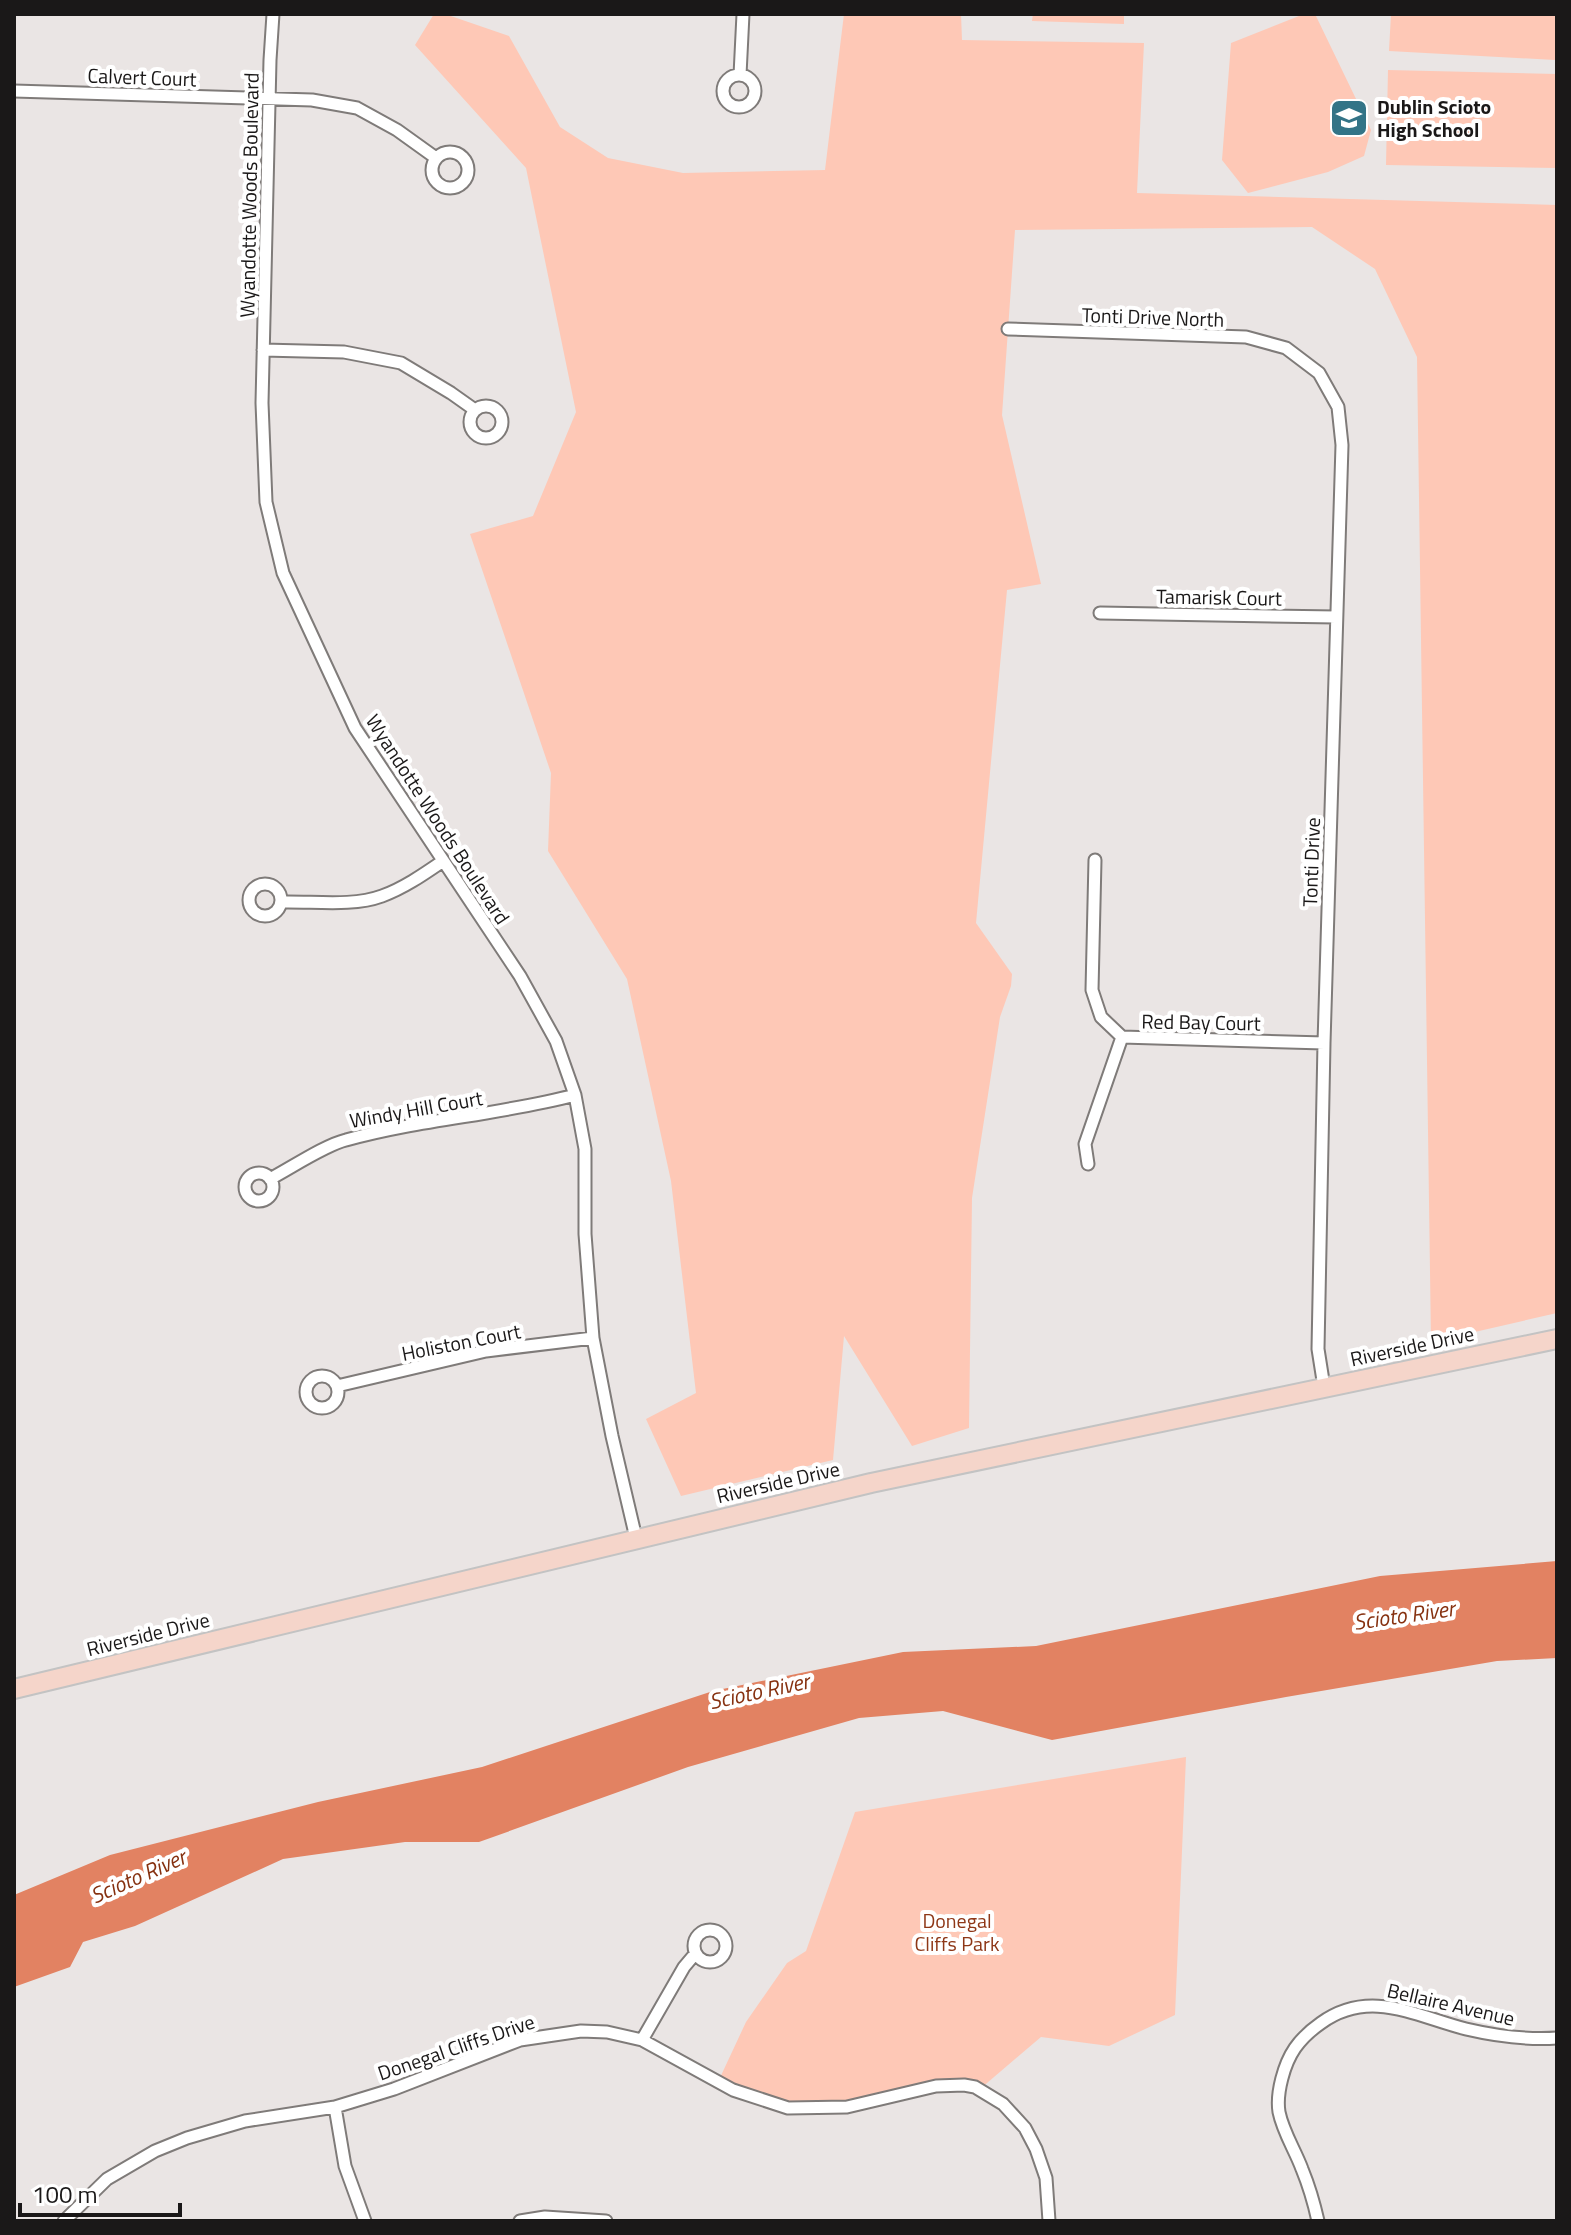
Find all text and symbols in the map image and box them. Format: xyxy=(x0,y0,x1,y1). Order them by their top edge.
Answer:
street label: Calvert Court xyxy=(87,60,197,94)
street label: Wyandotte Woods Boulevard xyxy=(231,72,267,318)
place label: Dublin Scioto High School xyxy=(1377,91,1491,145)
school or university icon: Dublin Scioto High School xyxy=(1328,97,1370,139)
street label: Tonti Drive North xyxy=(1081,299,1225,335)
street label: Tamarisk Court xyxy=(1156,580,1282,614)
street label: Wyandotte Woods Boulevard xyxy=(358,708,518,930)
street label: Tonti Drive xyxy=(1294,817,1328,907)
street label: Red Bay Court xyxy=(1141,1005,1261,1039)
street label: Windy Hill Court xyxy=(347,1082,485,1136)
street label: Holiston Court xyxy=(399,1315,523,1369)
street label: Riverside Drive xyxy=(1347,1318,1477,1374)
street label: Riverside Drive xyxy=(713,1453,843,1511)
water label: Scioto River xyxy=(1351,1591,1460,1639)
street label: Riverside Drive xyxy=(83,1604,213,1664)
water label: Scioto River xyxy=(706,1663,815,1718)
water label: Scioto River xyxy=(85,1839,194,1912)
park label: Donegal Cliffs Park xyxy=(914,1905,1000,1959)
street label: Bellaire Avenue xyxy=(1384,1974,1518,2034)
street label: Donegal Cliffs Drive xyxy=(373,2006,539,2088)
scale bar xyxy=(20,2167,180,2217)
text: 100 m xyxy=(32,2176,98,2212)

